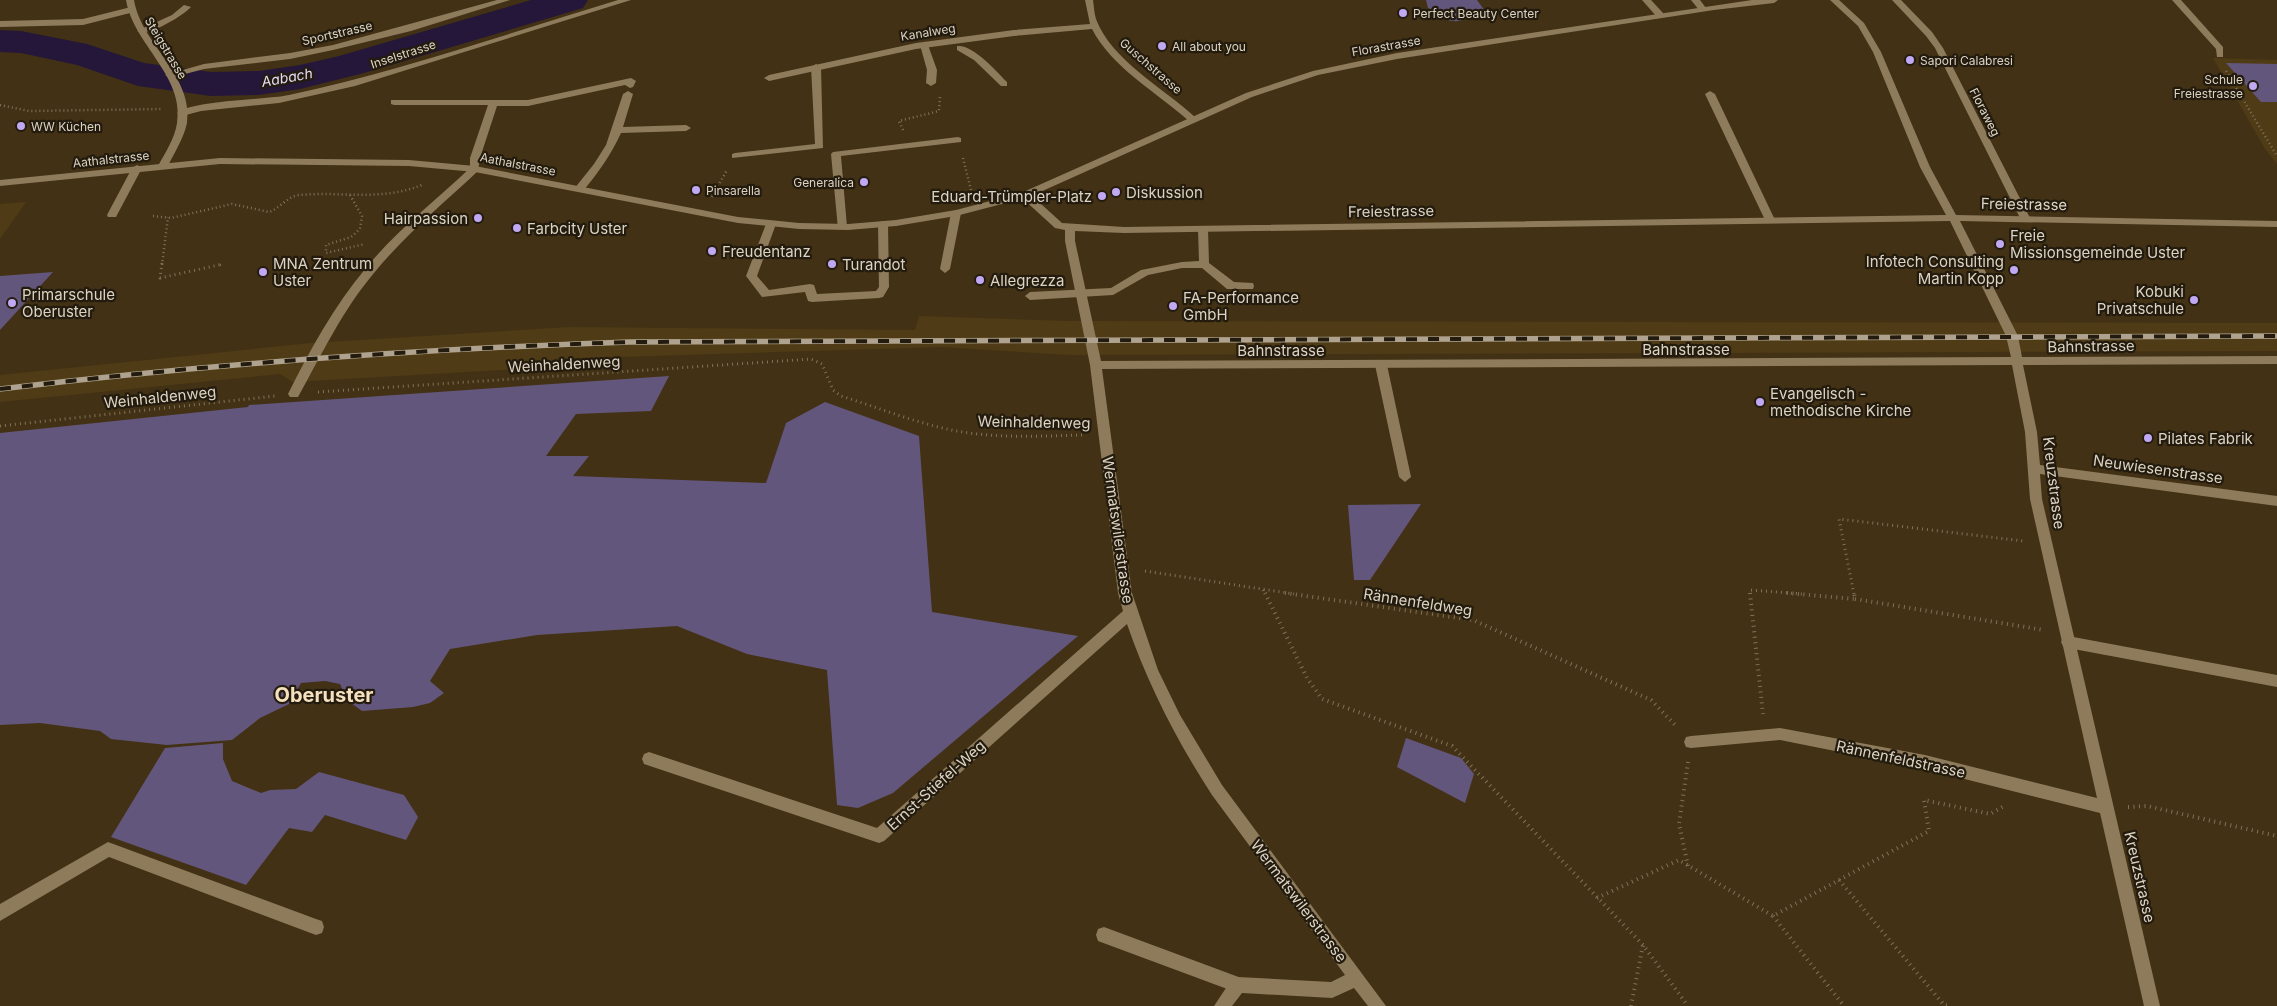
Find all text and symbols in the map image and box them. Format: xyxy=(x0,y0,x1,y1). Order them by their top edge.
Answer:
place label: Perfect Beauty Center xyxy=(1413,6,1539,21)
marker: Perfect Beauty Center xyxy=(1397,7,1409,19)
street label: Steigstrasse xyxy=(142,14,190,82)
street label: Sportstrasse xyxy=(300,18,374,48)
street label: Kanalweg xyxy=(899,20,957,44)
street label: Florastrasse xyxy=(1350,33,1422,59)
street label: Guschstrasse xyxy=(1117,35,1185,97)
street label: Inselstrasse xyxy=(368,36,438,72)
place label: All about you xyxy=(1172,39,1246,54)
marker: All about you xyxy=(1156,40,1168,52)
place label: Sapori Calabresi xyxy=(1920,53,2013,68)
marker: Sapori Calabresi xyxy=(1904,54,1916,66)
water label: Aabach xyxy=(259,64,314,90)
place label: Schule Freiestrasse xyxy=(2174,72,2243,101)
marker: Schule Freiestrasse xyxy=(2247,80,2259,92)
street label: Floraweg xyxy=(1966,85,2004,139)
place label: WW Küchen xyxy=(31,119,101,134)
marker: WW Küchen xyxy=(15,120,27,132)
street label: Aathalstrasse xyxy=(72,148,150,170)
street label: Aathalstrasse xyxy=(479,149,557,179)
place label: Generalica xyxy=(793,175,854,190)
marker: Generalica xyxy=(858,176,870,188)
place label: Pinsarella xyxy=(706,183,761,198)
place label: Diskussion xyxy=(1126,183,1203,202)
marker: Pinsarella xyxy=(690,184,702,196)
marker: Diskussion xyxy=(1110,186,1122,198)
place label: Eduard-Trümpler-Platz xyxy=(931,187,1092,206)
marker: Eduard-Trümpler-Platz xyxy=(1096,190,1108,202)
street label: Freiestrasse xyxy=(1981,194,2067,214)
street label: Freiestrasse xyxy=(1348,201,1434,221)
place label: Hairpassion xyxy=(384,209,468,228)
marker: Hairpassion xyxy=(472,212,484,224)
place label: Farbcity Uster xyxy=(527,219,628,238)
marker: Farbcity Uster xyxy=(511,222,523,234)
place label: Freie Missionsgemeinde Uster xyxy=(2010,226,2185,262)
marker: Freie Missionsgemeinde Uster xyxy=(1994,238,2006,250)
place label: Freudentanz xyxy=(722,242,811,261)
marker: Freudentanz xyxy=(706,245,718,257)
place label: Infotech Consulting Martin Kopp xyxy=(1866,252,2004,288)
place label: MNA Zentrum Uster xyxy=(273,254,372,290)
place label: Turandot xyxy=(842,255,906,274)
marker: Turandot xyxy=(826,258,838,270)
marker: Infotech Consulting Martin Kopp xyxy=(2008,264,2020,276)
marker: MNA Zentrum Uster xyxy=(257,266,269,278)
place label: Allegrezza xyxy=(990,271,1064,290)
marker: Allegrezza xyxy=(974,274,986,286)
place label: Kobuki Privatschule xyxy=(2097,282,2184,318)
place label: Primarschule Oberuster xyxy=(22,285,115,321)
place label: FA-Performance GmbH xyxy=(1183,288,1299,324)
marker: Kobuki Privatschule xyxy=(2188,294,2200,306)
marker: Primarschule Oberuster xyxy=(6,297,18,309)
marker: FA-Performance GmbH xyxy=(1167,300,1179,312)
street label: Bahnstrasse xyxy=(2047,336,2135,356)
street label: Bahnstrasse xyxy=(1642,340,1730,359)
street label: Bahnstrasse xyxy=(1237,341,1325,360)
street label: Weinhaldenweg xyxy=(507,352,621,376)
street label: Weinhaldenweg xyxy=(103,382,217,412)
place label: Evangelisch - methodische Kirche xyxy=(1770,384,1911,420)
marker: Evangelisch - methodische Kirche xyxy=(1754,396,1766,408)
street label: Weinhaldenweg xyxy=(977,412,1091,432)
place label: Pilates Fabrik xyxy=(2158,429,2254,448)
marker: Pilates Fabrik xyxy=(2142,432,2154,444)
street label: Kreuzstrasse xyxy=(2039,436,2069,530)
street label: Neuwiesenstrasse xyxy=(2092,451,2224,487)
street label: Wermatswilerstrasse xyxy=(1098,455,1138,605)
street label: Rännenfeldweg xyxy=(1362,584,1474,620)
district label: Oberuster xyxy=(275,683,373,707)
street label: Ernst-Stiefel-Weg xyxy=(883,736,989,834)
street label: Rännenfeldstrasse xyxy=(1835,736,1967,782)
street label: Kreuzstrasse xyxy=(2120,830,2160,924)
street label: Wermatswilerstrasse xyxy=(1247,836,1351,966)

